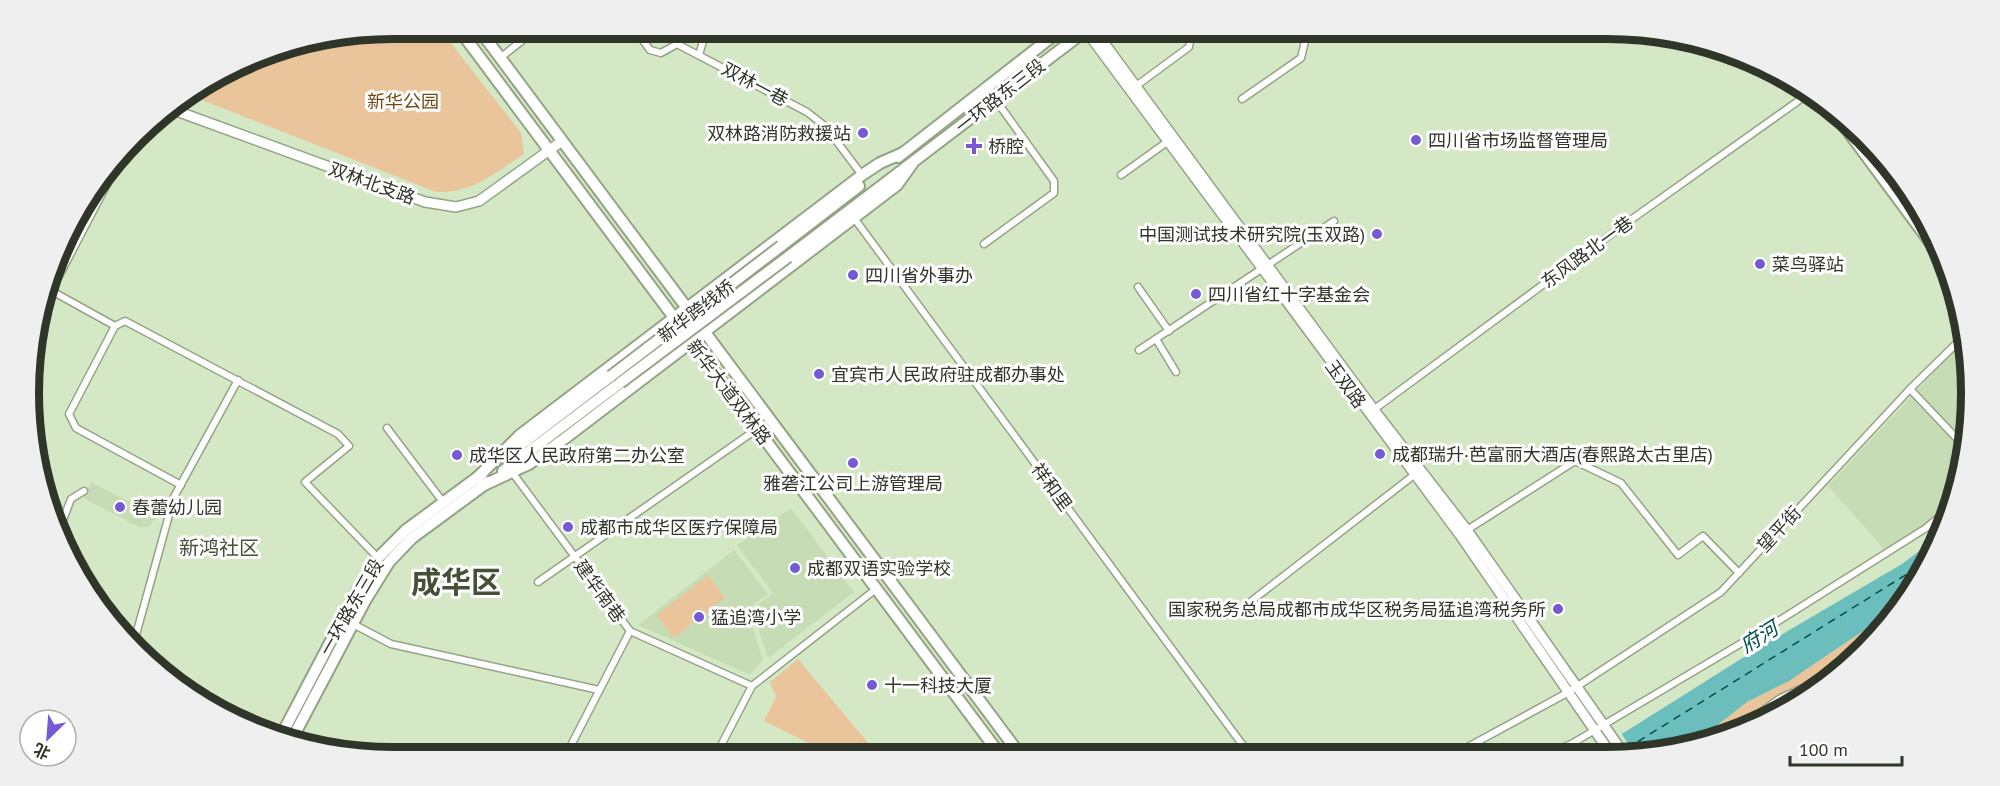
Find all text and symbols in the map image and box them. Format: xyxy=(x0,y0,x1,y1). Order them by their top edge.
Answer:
street label: 一环路东三段 xyxy=(950,54,1050,138)
street label: 双林一巷 xyxy=(718,57,792,111)
park label: 新华公园 xyxy=(367,90,439,113)
place label: 双林路消防救援站 xyxy=(707,122,851,145)
marker: 双林路消防救援站 xyxy=(856,126,870,140)
place label: 四川省市场监督管理局 xyxy=(1428,129,1608,152)
marker: 四川省市场监督管理局 xyxy=(1409,133,1423,147)
place label: 桥腔 xyxy=(988,135,1024,158)
marker: 桥腔 xyxy=(965,137,983,155)
street label: 双林北支路 xyxy=(326,157,418,209)
street label: 东风路北一巷 xyxy=(1537,211,1637,293)
place label: 中国测试技术研究院(玉双路) xyxy=(1139,223,1365,246)
marker: 中国测试技术研究院(玉双路) xyxy=(1370,227,1384,241)
place label: 菜鸟驿站 xyxy=(1772,253,1844,276)
marker: 菜鸟驿站 xyxy=(1753,257,1767,271)
place label: 四川省外事办 xyxy=(865,264,973,287)
marker: 四川省外事办 xyxy=(846,268,860,282)
street label: 新华跨线桥 xyxy=(653,275,739,347)
place label: 四川省红十字基金会 xyxy=(1208,283,1370,306)
marker: 四川省红十字基金会 xyxy=(1189,287,1203,301)
street label: 新华大道双林路 xyxy=(682,335,776,449)
street label: 玉双路 xyxy=(1321,355,1371,413)
place label: 宜宾市人民政府驻成都办事处 xyxy=(831,363,1065,386)
marker: 宜宾市人民政府驻成都办事处 xyxy=(812,367,826,381)
place label: 成都瑞升·芭富丽大酒店(春熙路太古里店) xyxy=(1392,443,1713,466)
place label: 成华区人民政府第二办公室 xyxy=(469,444,685,467)
marker: 成都瑞升·芭富丽大酒店(春熙路太古里店) xyxy=(1373,447,1387,461)
marker: 成华区人民政府第二办公室 xyxy=(450,448,464,462)
marker: 雅砻江公司上游管理局 xyxy=(846,456,860,470)
street label: 祥和里 xyxy=(1027,458,1077,516)
place label: 雅砻江公司上游管理局 xyxy=(763,472,943,495)
place label: 春蕾幼儿园 xyxy=(132,496,222,519)
marker: 春蕾幼儿园 xyxy=(113,500,127,514)
street label: 望平街 xyxy=(1752,501,1806,557)
place label: 成都市成华区医疗保障局 xyxy=(580,516,778,539)
marker: 成都市成华区医疗保障局 xyxy=(561,520,575,534)
district label: 新鸿社区 xyxy=(179,535,259,561)
street label: 一环路东三段 xyxy=(314,554,388,660)
street label: 建华南巷 xyxy=(570,555,630,627)
place label: 成都双语实验学校 xyxy=(807,557,951,580)
marker: 成都双语实验学校 xyxy=(788,561,802,575)
district label: 成华区 xyxy=(411,562,501,601)
place label: 国家税务总局成都市成华区税务局猛追湾税务所 xyxy=(1168,598,1546,621)
marker: 国家税务总局成都市成华区税务局猛追湾税务所 xyxy=(1551,602,1565,616)
place label: 猛追湾小学 xyxy=(711,606,801,629)
marker: 猛追湾小学 xyxy=(692,610,706,624)
water label: 府河 xyxy=(1735,613,1786,659)
place label: 十一科技大厦 xyxy=(884,674,992,697)
marker: 十一科技大厦 xyxy=(865,678,879,692)
north arrow xyxy=(18,708,78,768)
scale bar xyxy=(1790,729,1902,767)
text: 100 m xyxy=(1799,738,1848,761)
text: 北 xyxy=(30,739,53,764)

